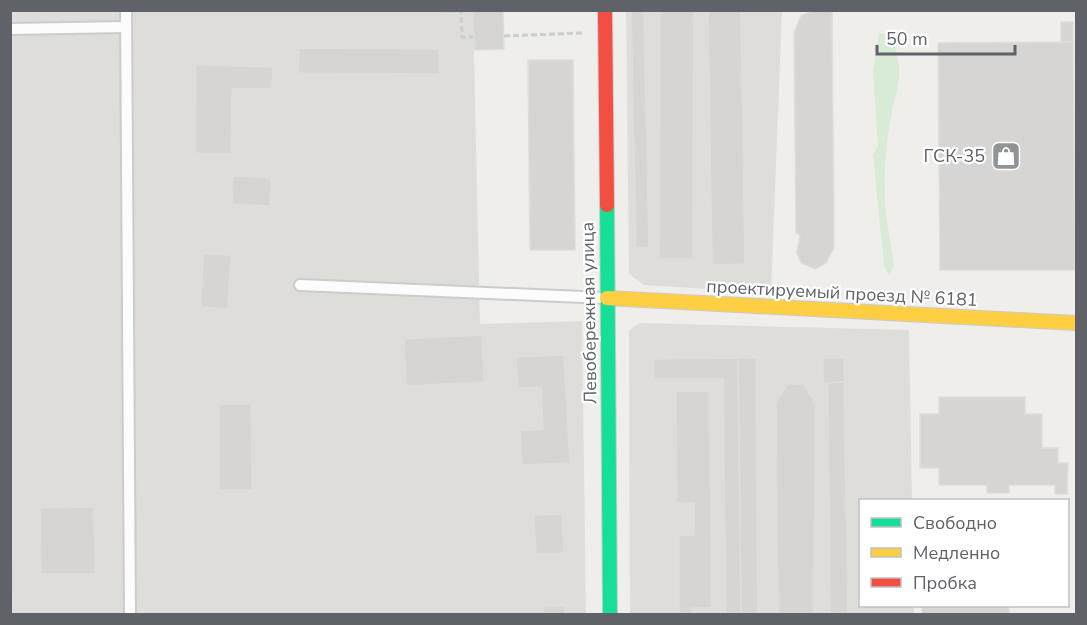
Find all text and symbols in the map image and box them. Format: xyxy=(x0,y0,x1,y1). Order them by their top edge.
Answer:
scale bar xyxy=(877,18,1015,56)
text: 50 m xyxy=(886,27,928,51)
shop icon: ГСК-35 xyxy=(990,140,1022,172)
place label: ГСК-35 xyxy=(924,144,985,168)
street label: Левобережная улица xyxy=(575,222,603,404)
street label: проектируемый проезд № 6181 xyxy=(706,274,978,312)
legend xyxy=(859,499,1069,607)
text: Свободно xyxy=(913,511,997,535)
text: Медленно xyxy=(913,541,1000,565)
text: Пробка xyxy=(913,571,977,595)

